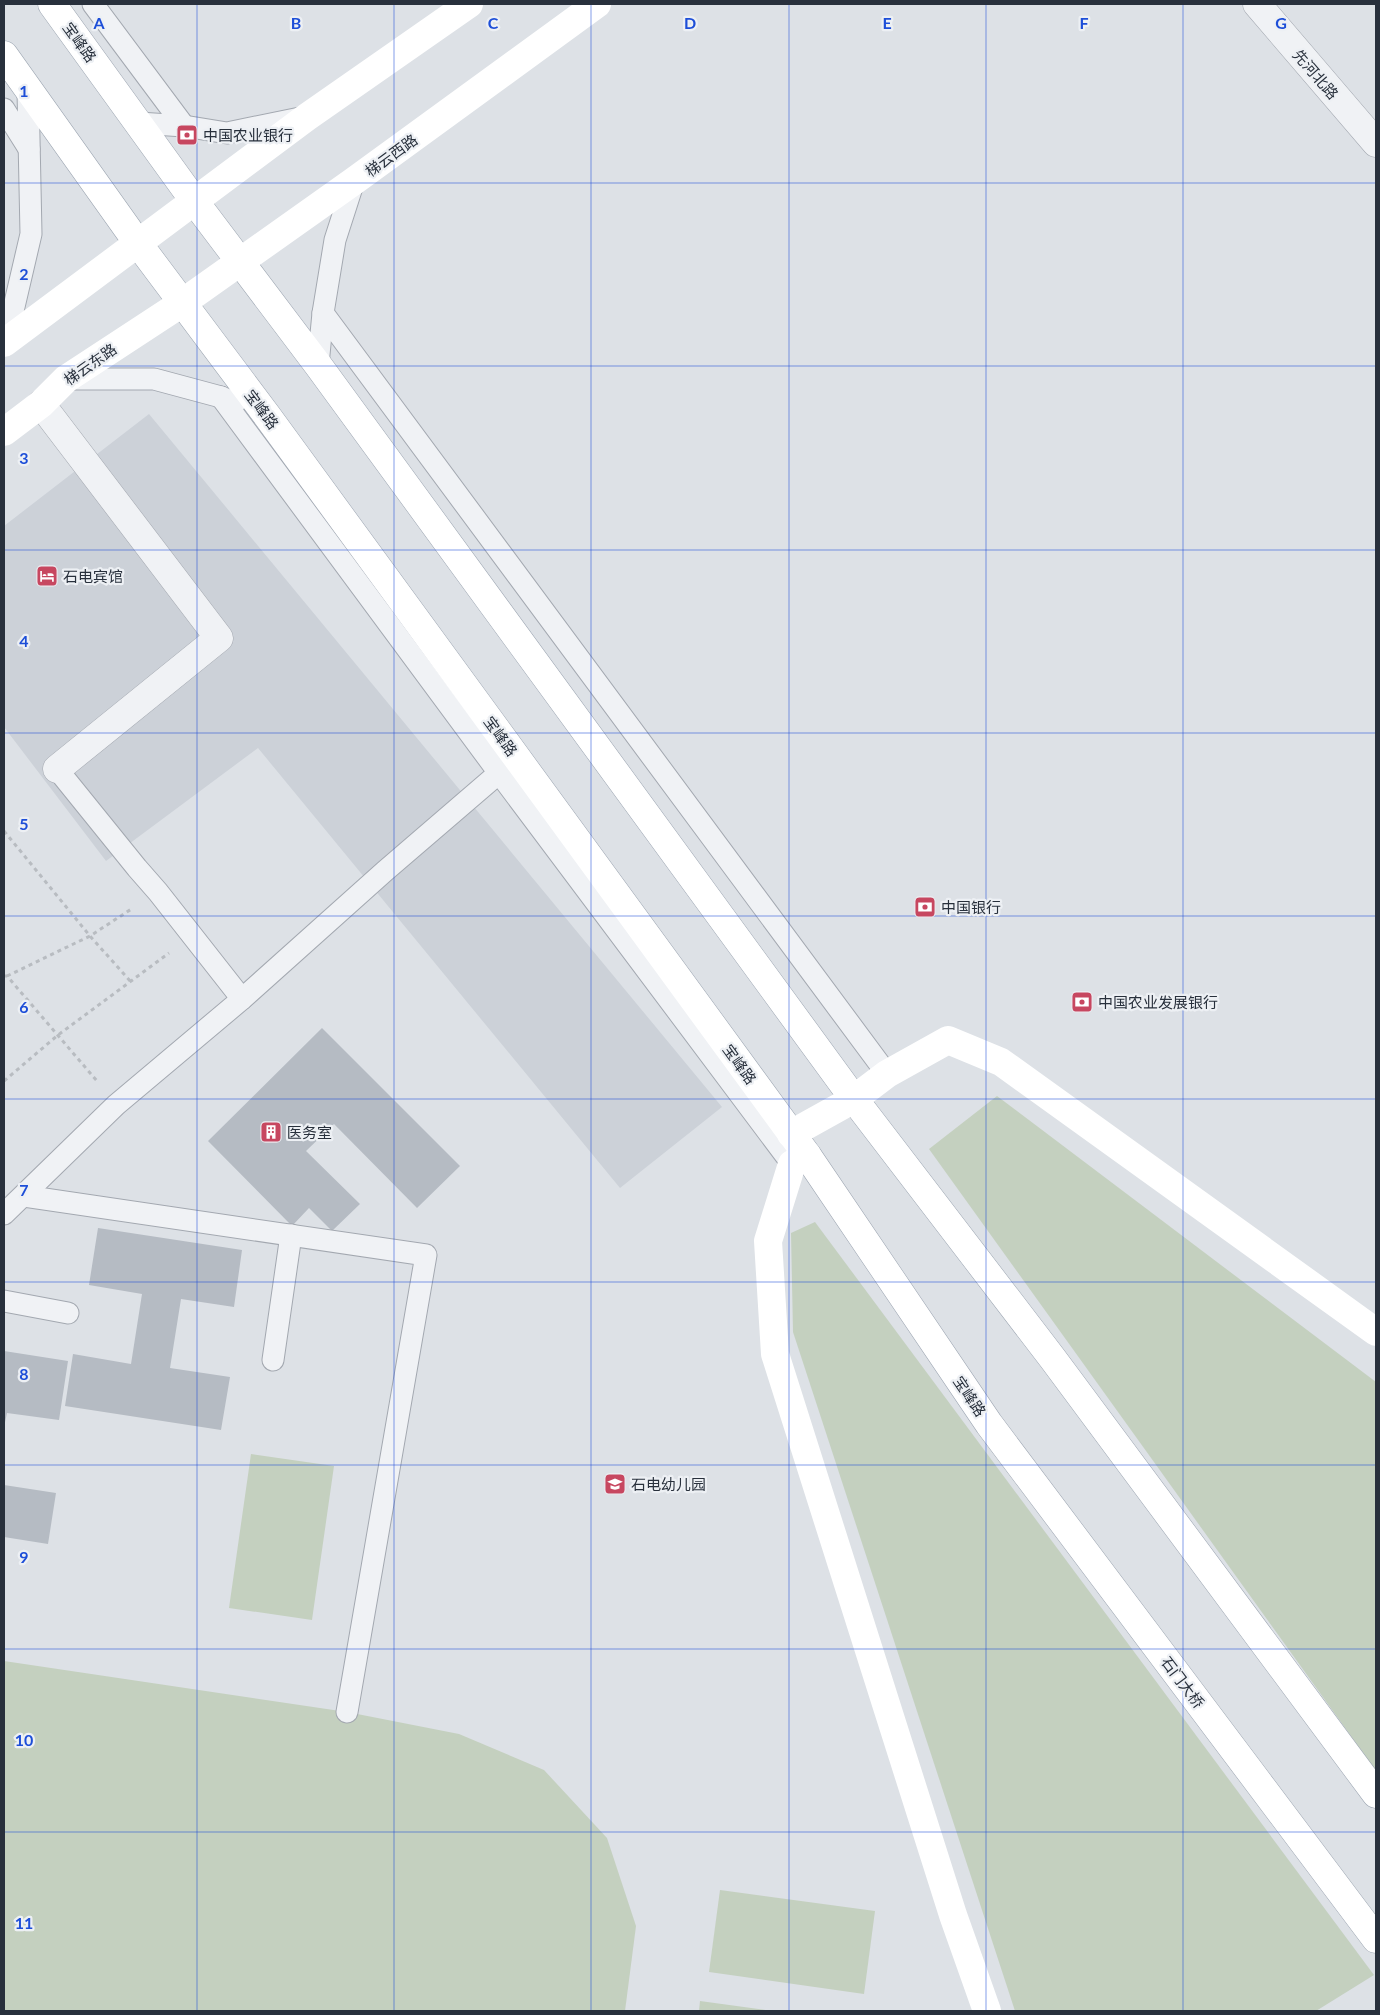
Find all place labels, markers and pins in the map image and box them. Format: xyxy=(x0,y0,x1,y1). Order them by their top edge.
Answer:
bank icon: 中国农业银行 xyxy=(175,123,199,147)
place label: 中国农业银行 xyxy=(203,126,293,144)
hotel icon: 石电宾馆 xyxy=(35,564,59,588)
place label: 石电宾馆 xyxy=(63,567,123,585)
bank icon: 中国银行 xyxy=(913,895,937,919)
place label: 中国银行 xyxy=(941,898,1001,916)
bank icon: 中国农业发展银行 xyxy=(1070,990,1094,1014)
place label: 中国农业发展银行 xyxy=(1098,993,1218,1011)
building icon: 医务室 xyxy=(259,1120,283,1144)
place label: 医务室 xyxy=(287,1123,332,1141)
school or university icon: 石电幼儿园 xyxy=(603,1472,627,1496)
place label: 石电幼儿园 xyxy=(631,1475,706,1493)

